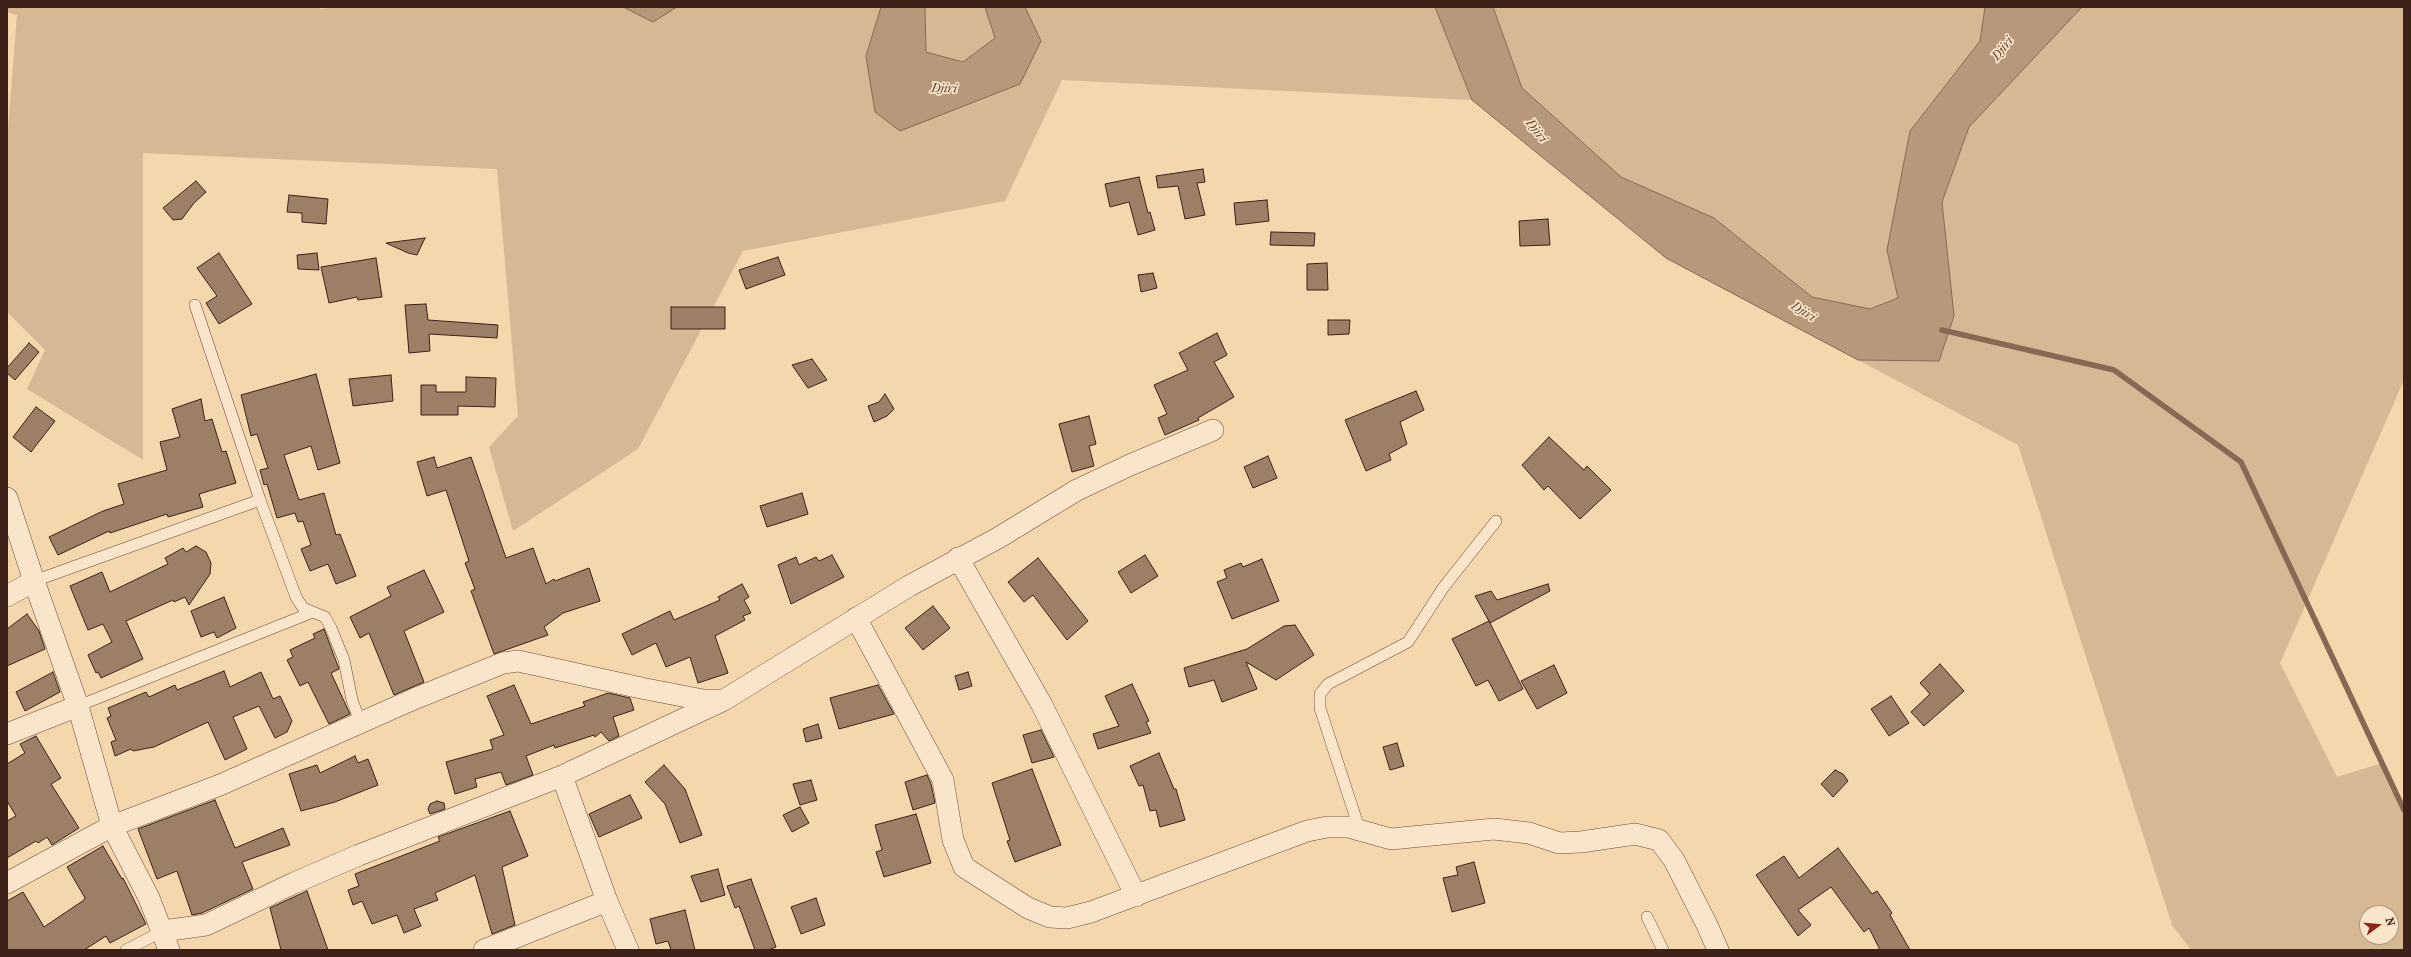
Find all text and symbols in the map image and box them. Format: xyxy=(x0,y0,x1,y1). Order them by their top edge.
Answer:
water label: Djiri xyxy=(1989,34,2017,64)
water label: Djiri xyxy=(931,81,957,97)
water label: Djiri xyxy=(1522,116,1550,146)
water label: Djiri xyxy=(1788,299,1818,325)
north arrow xyxy=(2359,905,2399,945)
text: N xyxy=(2383,916,2397,928)

